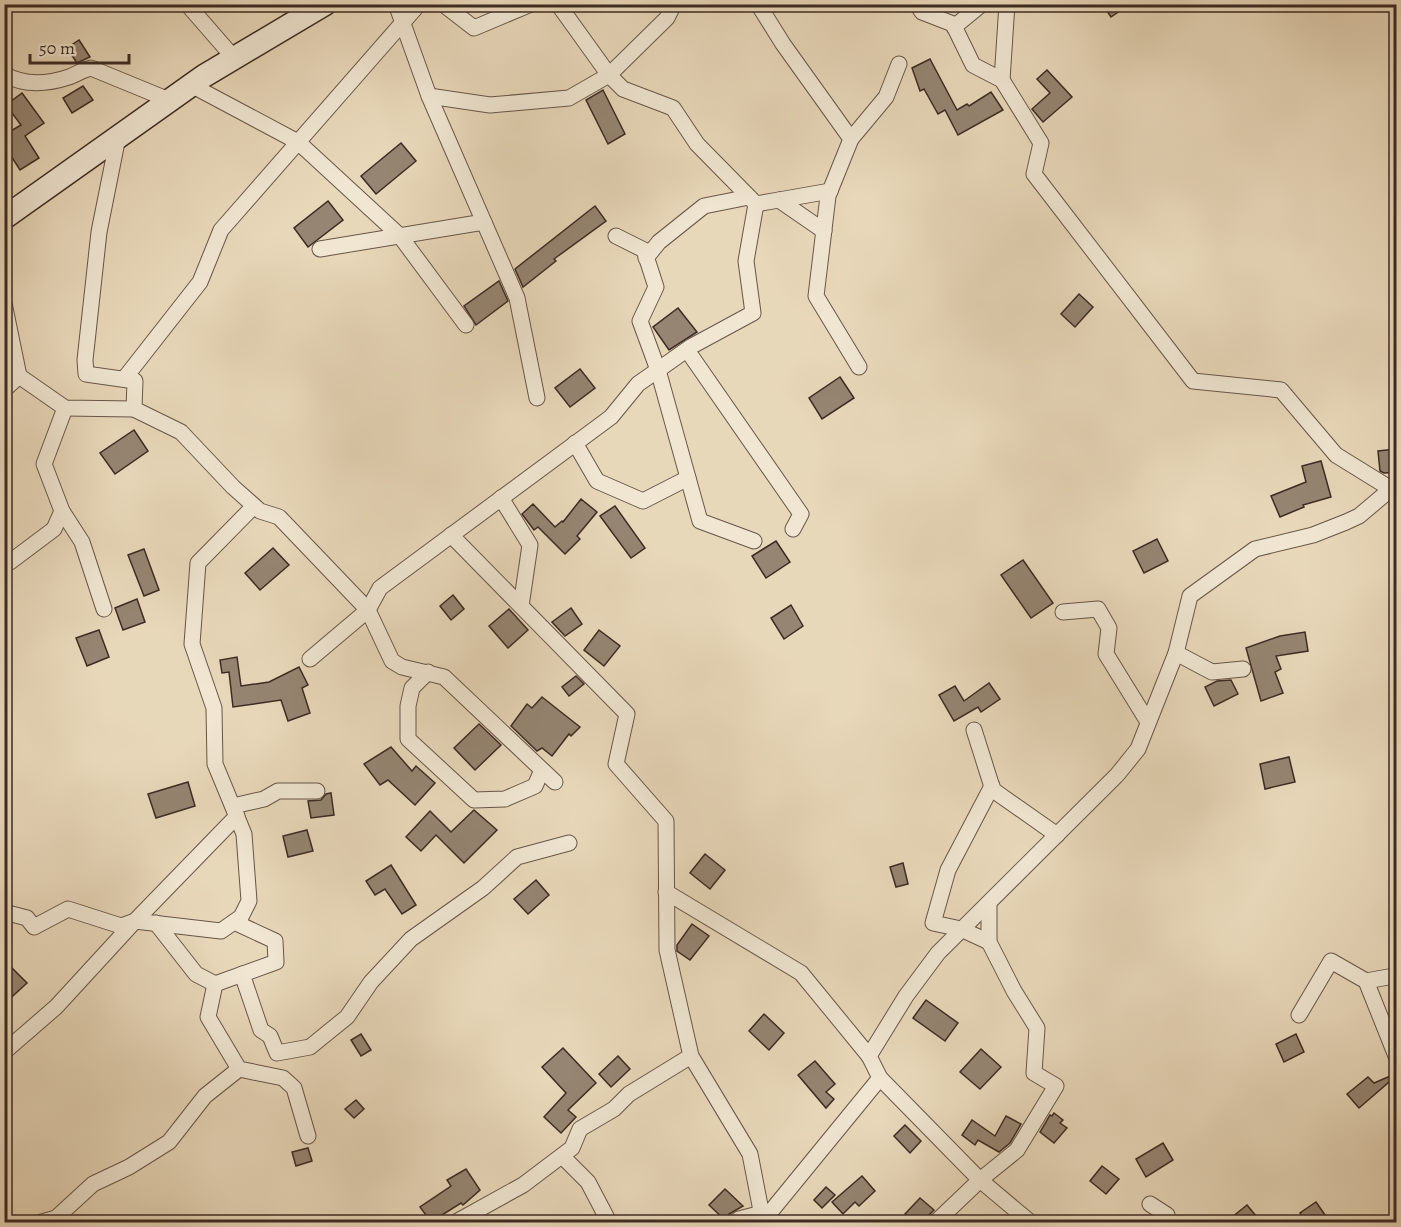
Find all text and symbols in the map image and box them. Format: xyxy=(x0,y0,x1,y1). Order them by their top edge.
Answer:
scale bar xyxy=(30,27,129,65)
text: 50 m xyxy=(39,36,75,60)

